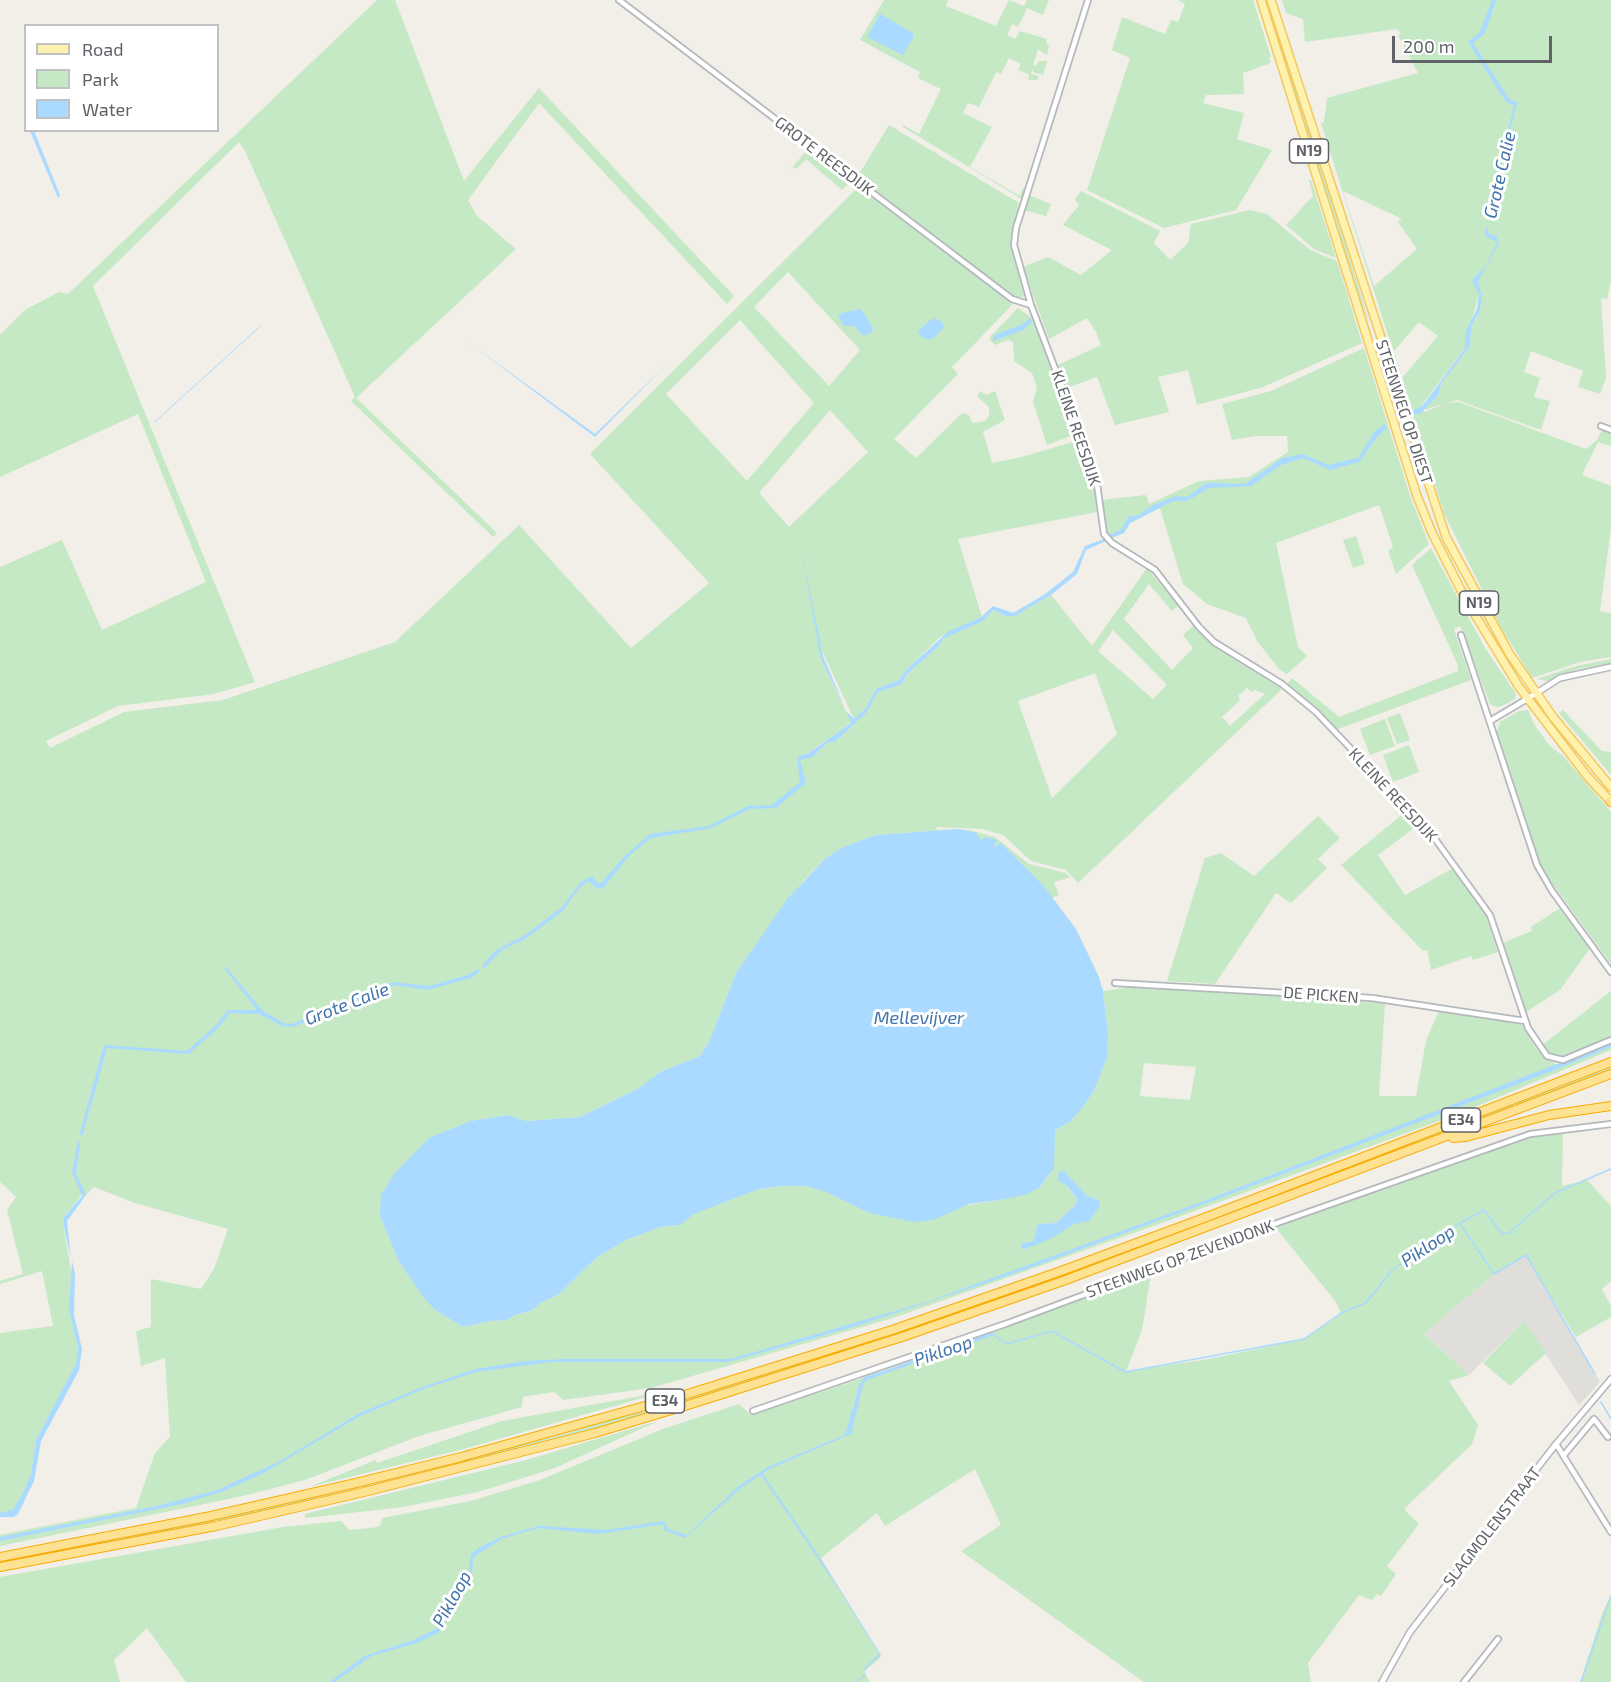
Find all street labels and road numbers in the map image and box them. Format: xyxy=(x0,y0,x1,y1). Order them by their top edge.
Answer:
street label: GROTE REESDIJK xyxy=(771,113,877,199)
road number: N19 xyxy=(1290,139,1328,163)
street label: STEENWEG OP DIEST xyxy=(1372,337,1436,487)
street label: KLEINE REESDIJK xyxy=(1047,368,1105,488)
road number: N19 xyxy=(1460,591,1498,615)
street label: KLEINE REESDIJK xyxy=(1345,744,1441,846)
street label: DE PICKEN xyxy=(1283,983,1359,1007)
road number: E34 xyxy=(1442,1108,1480,1132)
street label: STEENWEG OP ZEVENDONK xyxy=(1083,1216,1277,1302)
road number: E34 xyxy=(646,1389,684,1413)
street label: SLAGMOLENSTRAAT xyxy=(1439,1463,1545,1591)

